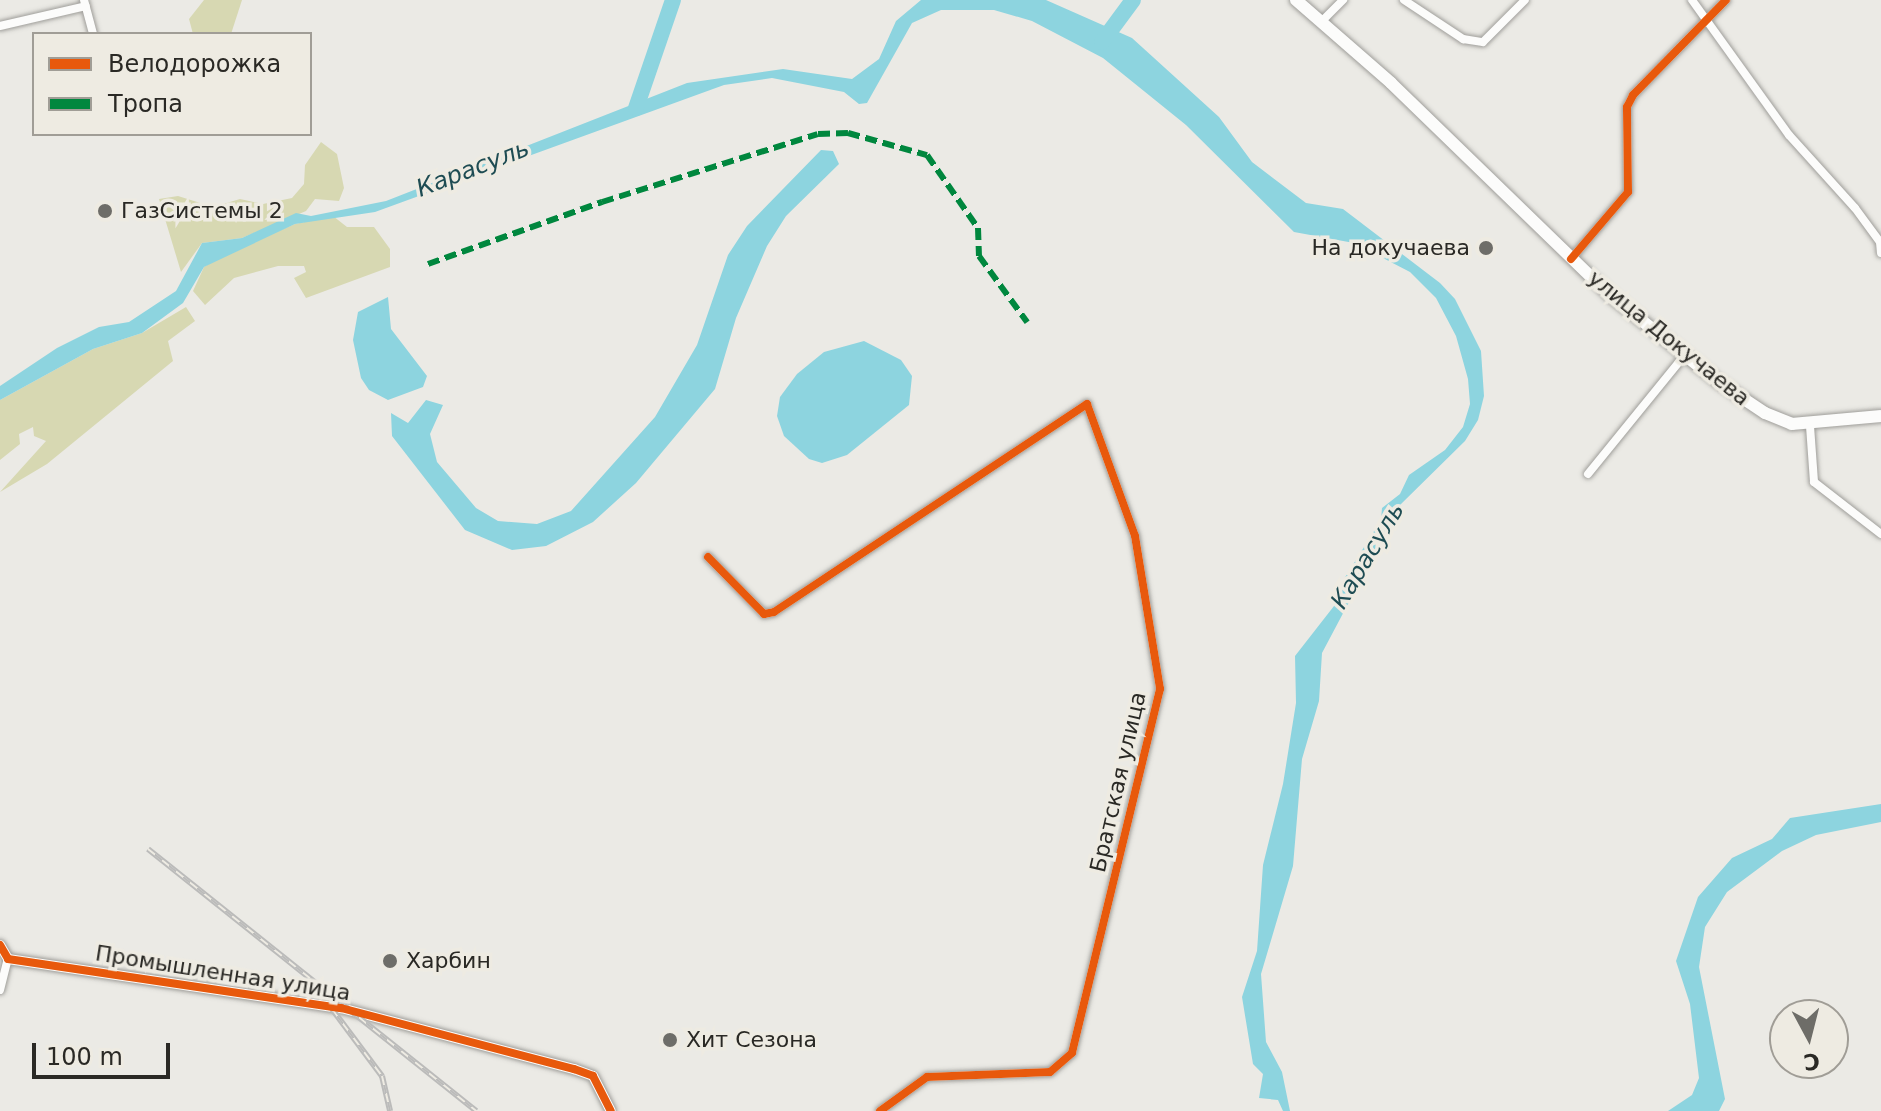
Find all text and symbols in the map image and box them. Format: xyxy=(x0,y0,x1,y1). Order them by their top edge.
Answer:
legend xyxy=(32,32,312,136)
text: Велодорожка xyxy=(108,50,281,78)
text: Тропа xyxy=(108,90,183,118)
water label: Карасуль xyxy=(412,134,534,204)
place label: ГазСистемы 2 xyxy=(121,198,283,224)
marker: ГазСистемы 2 xyxy=(96,202,114,220)
place label: На докучаева xyxy=(1312,235,1470,261)
marker: На докучаева xyxy=(1477,239,1495,257)
street label: улица Докучаева xyxy=(1583,265,1755,411)
water label: Карасуль xyxy=(1325,498,1411,614)
street label: Братская улица xyxy=(1084,689,1152,875)
street label: Промышленная улица xyxy=(94,940,352,1006)
place label: Харбин xyxy=(406,948,491,974)
marker: Харбин xyxy=(381,952,399,970)
north arrow xyxy=(1769,999,1849,1079)
scale bar xyxy=(36,1027,174,1077)
place label: Хит Сезона xyxy=(686,1027,817,1053)
marker: Хит Сезона xyxy=(661,1031,679,1049)
text: 100 m xyxy=(46,1043,123,1071)
text: С xyxy=(1802,1048,1821,1075)

